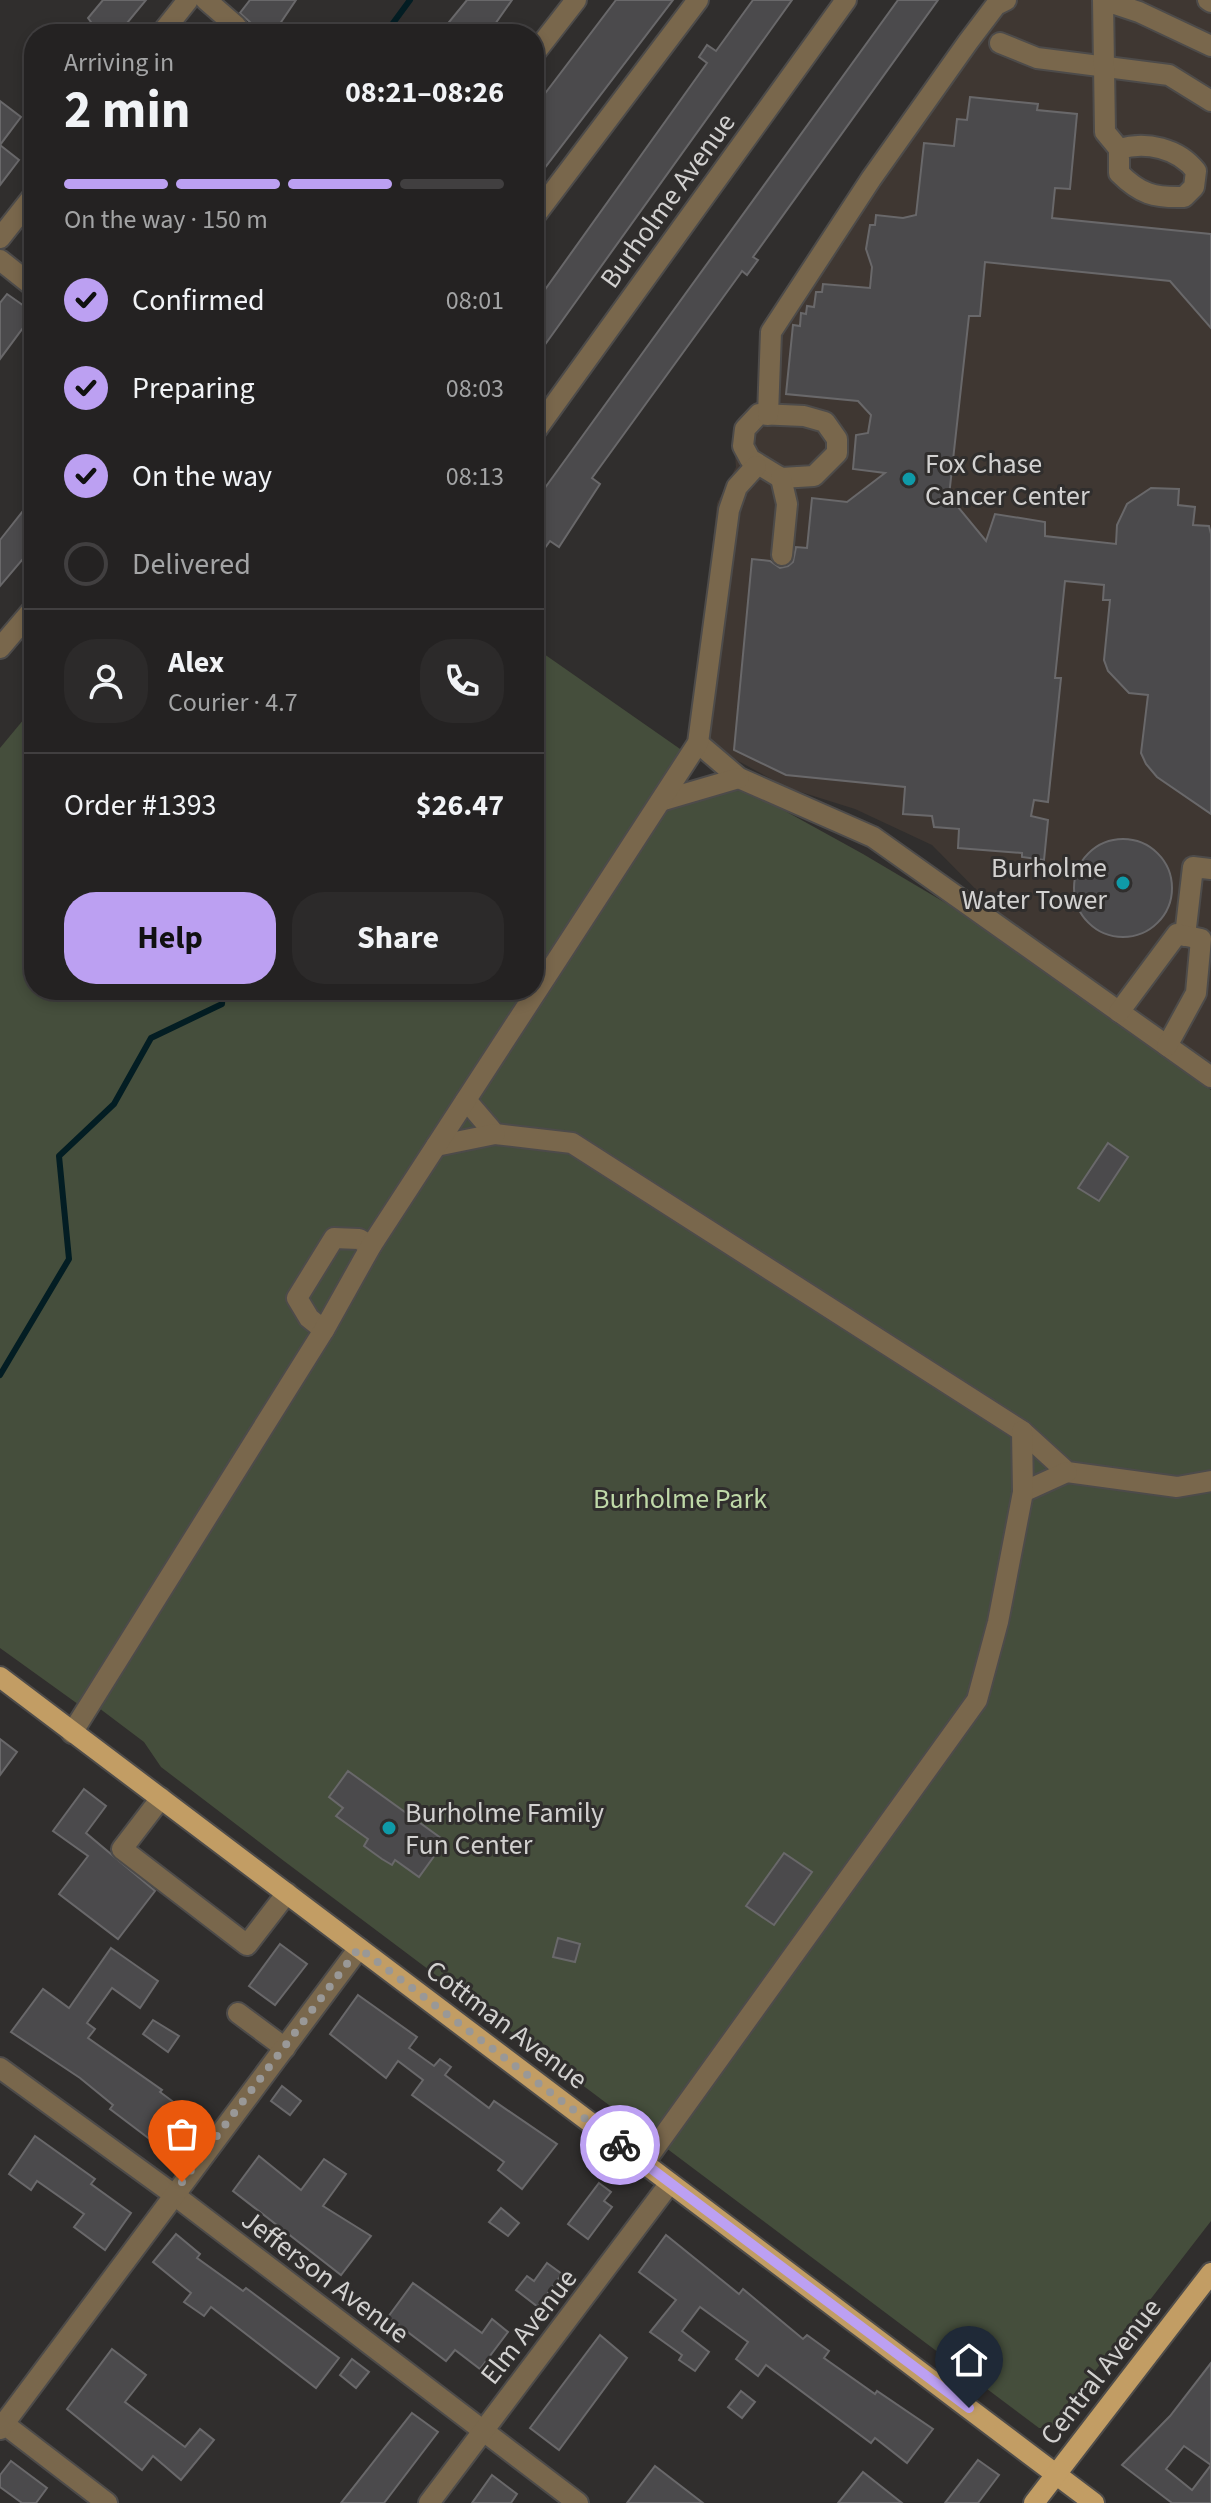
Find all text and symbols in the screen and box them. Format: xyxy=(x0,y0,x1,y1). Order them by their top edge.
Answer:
text: Arriving in xyxy=(64,44,174,81)
text: 08:21–08:26 xyxy=(345,71,504,114)
text: 2 min xyxy=(64,74,191,148)
street label: Burholme Avenue xyxy=(591,105,745,296)
text: On the way · 150 m xyxy=(64,201,268,238)
icon: check xyxy=(64,278,108,322)
text: Confirmed xyxy=(132,279,265,322)
text: 08:01 xyxy=(446,282,504,319)
icon: check xyxy=(64,366,108,410)
text: Preparing xyxy=(132,367,255,410)
text: 08:03 xyxy=(446,370,504,407)
place label: Fox Chase Cancer Center xyxy=(925,444,1090,516)
icon: check xyxy=(64,454,108,498)
text: On the way xyxy=(132,455,272,498)
text: 08:13 xyxy=(446,458,504,495)
marker: Fox Chase Cancer Center xyxy=(900,470,918,488)
text: Delivered xyxy=(132,543,251,586)
button: person xyxy=(64,639,148,723)
button: phone xyxy=(420,639,504,723)
text: Alex xyxy=(168,641,224,684)
text: Courier · 4.7 xyxy=(168,684,298,721)
text: Order #1393 xyxy=(64,784,217,827)
text: $26.47 xyxy=(416,784,504,827)
place label: Burholme Water Tower xyxy=(962,848,1107,920)
marker: Burholme Water Tower xyxy=(1114,874,1132,892)
button: Help xyxy=(64,892,276,984)
button: Share xyxy=(292,892,504,984)
park label: Burholme Park xyxy=(593,1479,767,1519)
place label: Burholme Family Fun Center xyxy=(405,1793,604,1865)
marker: Burholme Family Fun Center xyxy=(380,1819,398,1837)
street label: Cottman Avenue xyxy=(417,1951,596,2099)
pin xyxy=(148,2100,216,2182)
courier xyxy=(580,2105,660,2185)
icon: bag xyxy=(160,2112,204,2156)
icon: bike xyxy=(598,2123,642,2167)
street label: Jefferson Avenue xyxy=(233,2200,418,2353)
street label: Elm Avenue xyxy=(471,2260,587,2393)
street label: Central Avenue xyxy=(1031,2290,1171,2454)
pin xyxy=(935,2326,1003,2408)
icon: home xyxy=(947,2338,991,2382)

